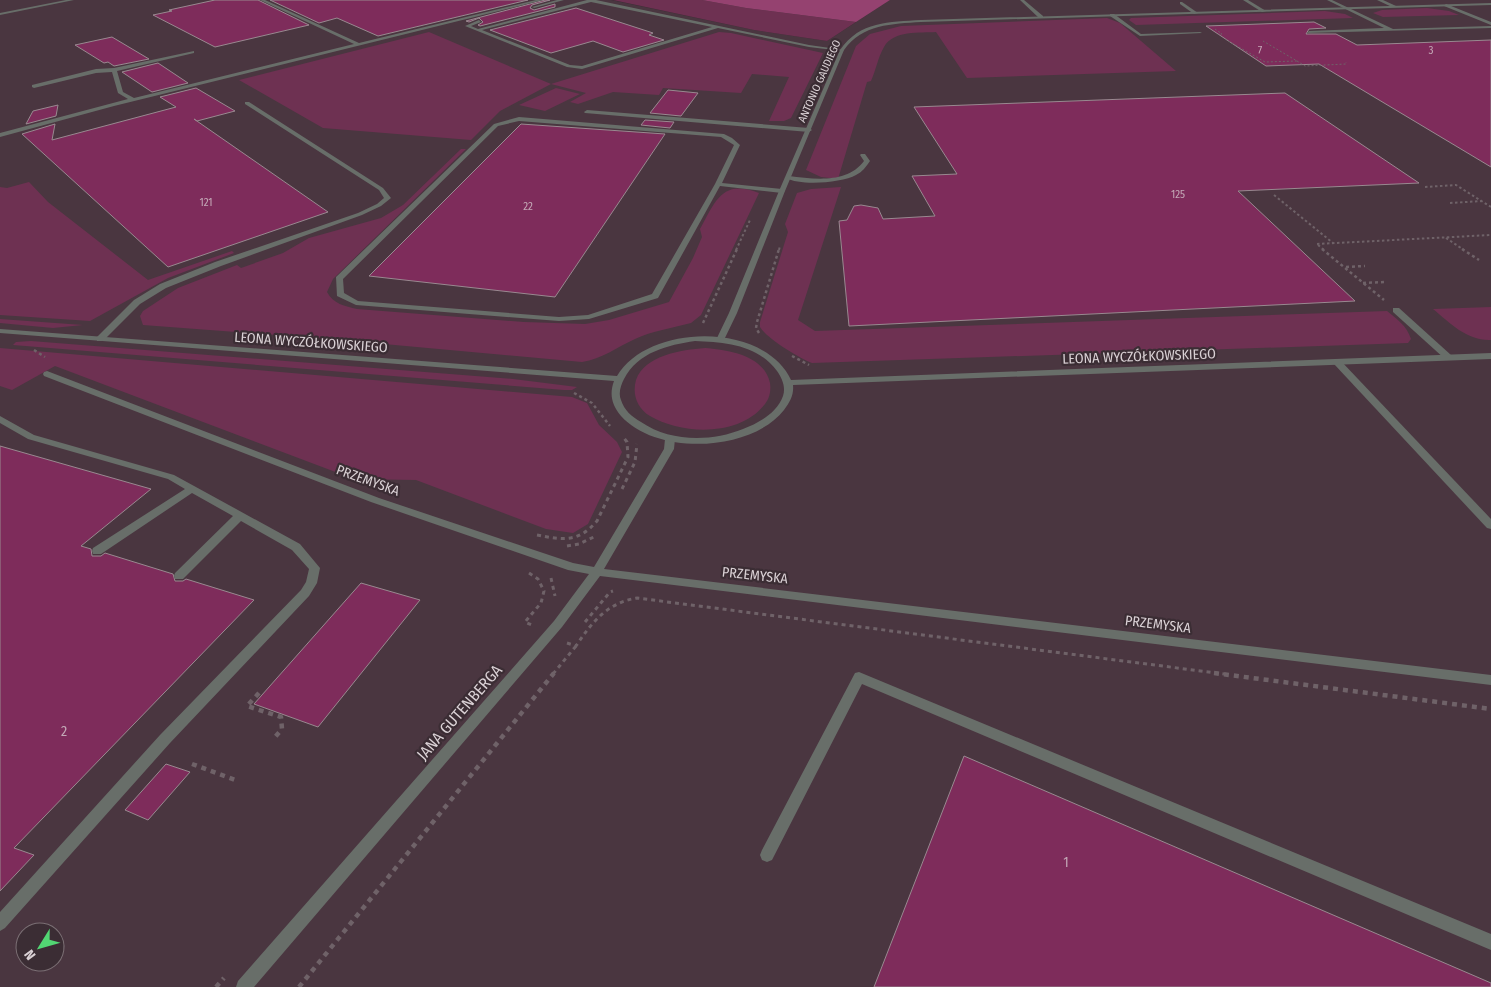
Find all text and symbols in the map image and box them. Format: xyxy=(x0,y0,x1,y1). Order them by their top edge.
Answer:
street label: ANTONIO GAUDIEGO xyxy=(795,38,844,125)
house number: 7 xyxy=(1258,44,1263,57)
house number: 3 xyxy=(1429,44,1434,57)
house number: 125 xyxy=(1171,188,1185,201)
house number: 121 xyxy=(199,196,213,209)
house number: 22 xyxy=(523,200,533,213)
street label: LEONA WYCZÓŁKOWSKIEGO xyxy=(234,328,388,356)
street label: LEONA WYCZÓŁKOWSKIEGO xyxy=(1062,344,1216,368)
street label: PRZEMYSKA xyxy=(334,461,402,500)
street label: PRZEMYSKA xyxy=(721,564,789,587)
street label: PRZEMYSKA xyxy=(1124,612,1192,637)
street label: JANA GUTENBERGA xyxy=(413,660,506,764)
house number: 2 xyxy=(61,723,67,740)
house number: 1 xyxy=(1063,854,1069,871)
north arrow xyxy=(15,922,65,972)
text: N xyxy=(21,946,39,963)

